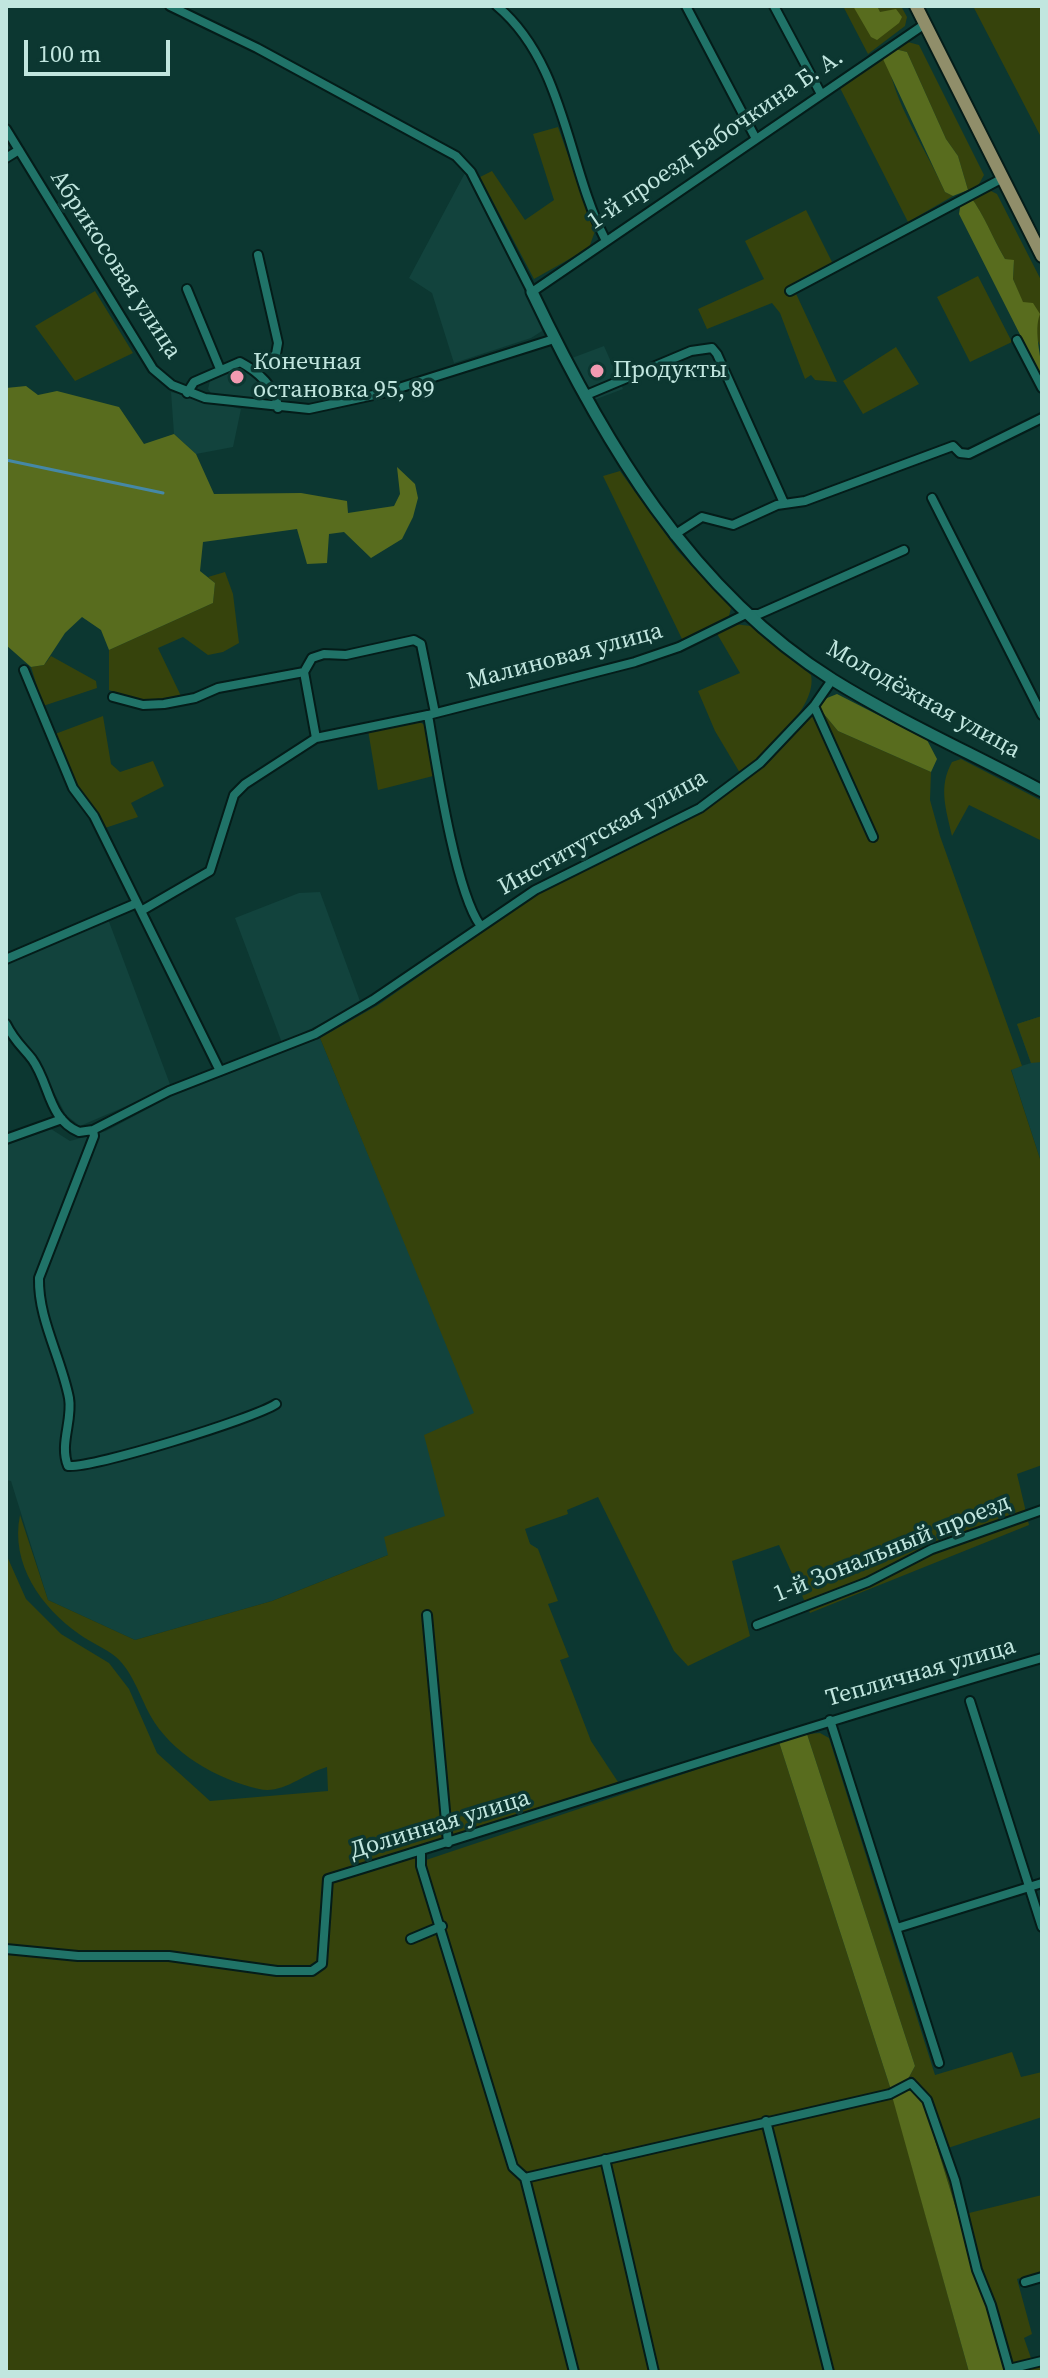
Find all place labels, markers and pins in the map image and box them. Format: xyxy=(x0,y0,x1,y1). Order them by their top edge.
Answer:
place label: Конечная остановка 95, 89 xyxy=(253,349,435,405)
place label: Продукты xyxy=(613,357,727,385)
marker: Продукты xyxy=(588,362,606,380)
marker: Конечная остановка 95, 89 xyxy=(228,368,246,386)

